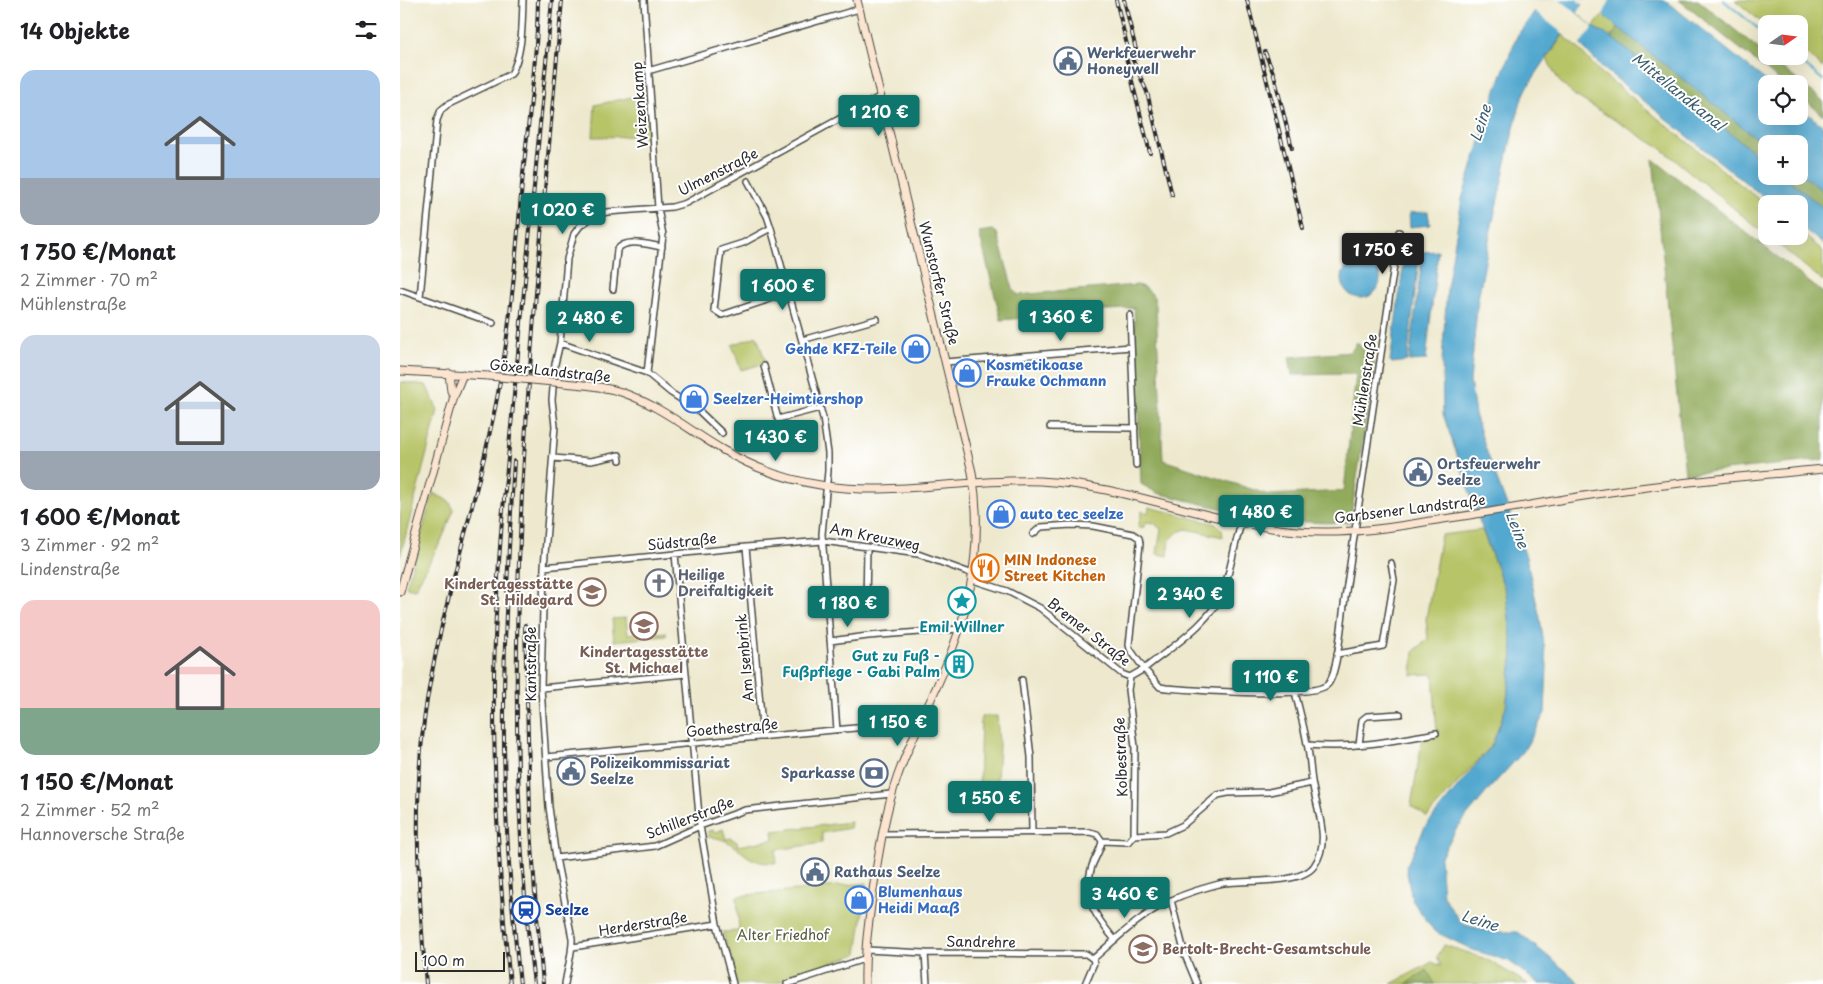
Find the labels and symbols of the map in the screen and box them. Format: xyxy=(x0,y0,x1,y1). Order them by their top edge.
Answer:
north arrow xyxy=(1758,15,1808,65)
place label: Werkfeuerwehr Honeywell xyxy=(1087,42,1197,79)
public building icon: Werkfeuerwehr Honeywell xyxy=(1053,46,1083,76)
water label: Mittellandkanal xyxy=(1628,46,1733,137)
street label: Weizenkamp xyxy=(626,61,653,149)
pin: 1 210 € xyxy=(833,94,925,137)
water label: Leine xyxy=(1463,100,1497,144)
street label: Ulmenstraße xyxy=(674,142,761,201)
pin: 1 020 € xyxy=(517,192,609,235)
street label: Wunstorfer Straße xyxy=(914,219,965,347)
pin: 1 750 € xyxy=(1337,232,1429,275)
pin: 1 600 € xyxy=(737,268,829,311)
pin: 2 480 € xyxy=(544,300,636,343)
pin: 1 360 € xyxy=(1015,300,1107,342)
street label: Mühlenstraße xyxy=(1347,332,1382,428)
shop icon: Gehde KFZ-Teile xyxy=(901,334,931,364)
place label: Gehde KFZ-Teile xyxy=(785,338,897,359)
street label: Göxer Landstraße xyxy=(488,354,612,387)
place label: Kosmetikoase Frauke Ochmann xyxy=(986,354,1107,391)
shop icon: Kosmetikoase Frauke Ochmann xyxy=(952,358,982,388)
shop icon: Seelzer-Heimtiershop xyxy=(679,384,709,414)
place label: Seelzer-Heimtiershop xyxy=(713,388,864,409)
pin: 1 430 € xyxy=(730,420,822,462)
place label: Ortsfeuerwehr Seelze xyxy=(1437,453,1541,490)
public building icon: Ortsfeuerwehr Seelze xyxy=(1403,457,1433,487)
street label: Garbsener Landstraße xyxy=(1333,489,1487,528)
pin: 1 480 € xyxy=(1215,494,1307,537)
shop icon: auto tec seelze xyxy=(986,499,1016,529)
place label: auto tec seelze xyxy=(1020,503,1124,524)
water label: Leine xyxy=(1501,508,1536,552)
street label: Am Kreuzweg xyxy=(828,517,922,556)
street label: Südstraße xyxy=(646,527,718,556)
place label: MIN Indonese Street Kitchen xyxy=(1004,549,1106,586)
restaurant icon: MIN Indonese Street Kitchen xyxy=(970,553,1000,583)
place label: Heilige Dreifaltigkeit xyxy=(678,564,774,601)
church icon: Heilige Dreifaltigkeit xyxy=(644,568,674,598)
place label: Kindertagesstätte St. Hildegard xyxy=(444,573,574,610)
pin: 2 340 € xyxy=(1144,576,1236,619)
school or university icon: Kindertagesstätte St. Hildegard xyxy=(577,577,607,607)
pin: 1 180 € xyxy=(802,586,894,628)
place icon: Emil Willner xyxy=(947,586,977,616)
street label: Bremer Straße xyxy=(1043,593,1135,671)
school or university icon: Kindertagesstätte St. Michael xyxy=(629,611,659,641)
street label: Am Isenbrink xyxy=(730,613,759,703)
place label: Emil Willner xyxy=(920,616,1005,637)
street label: Kantstraße xyxy=(520,627,541,702)
place label: Kindertagesstätte St. Michael xyxy=(580,641,709,678)
place label: Gut zu Fuß - Fußpflege - Gabi Palm xyxy=(782,645,940,682)
building icon: Gut zu Fuß - Fußpflege - Gabi Palm xyxy=(944,649,974,679)
pin: 1 110 € xyxy=(1225,660,1317,702)
pin: 1 150 € xyxy=(852,704,944,747)
street label: Goethestraße xyxy=(685,713,779,742)
street label: Kolbestraße xyxy=(1109,717,1132,797)
place label: Polizeikommissariat Seelze xyxy=(590,752,730,789)
public building icon: Polizeikommissariat Seelze xyxy=(556,756,586,786)
bank icon: Sparkasse xyxy=(859,758,889,788)
place label: Sparkasse xyxy=(781,762,855,783)
pin: 1 550 € xyxy=(944,780,1036,823)
street label: Schillerstraße xyxy=(643,791,737,844)
public building icon: Rathaus Seelze xyxy=(800,857,830,887)
place label: Rathaus Seelze xyxy=(834,861,941,882)
pin: 3 460 € xyxy=(1079,876,1171,919)
place label: Blumenhaus Heidi Maaß xyxy=(878,881,963,918)
shop icon: Blumenhaus Heidi Maaß xyxy=(844,885,874,915)
station icon: Seelze xyxy=(511,895,541,925)
place label: Seelze xyxy=(545,899,589,920)
water label: Leine xyxy=(1459,903,1503,937)
street label: Herderstraße xyxy=(597,906,689,941)
park label: Alter Friedhof xyxy=(737,924,831,945)
street label: Sandrehre xyxy=(946,930,1016,953)
school or university icon: Bertolt-Brecht-Gesamtschule xyxy=(1128,934,1158,964)
place label: Bertolt-Brecht-Gesamtschule xyxy=(1162,938,1371,959)
scale bar xyxy=(415,949,505,972)

